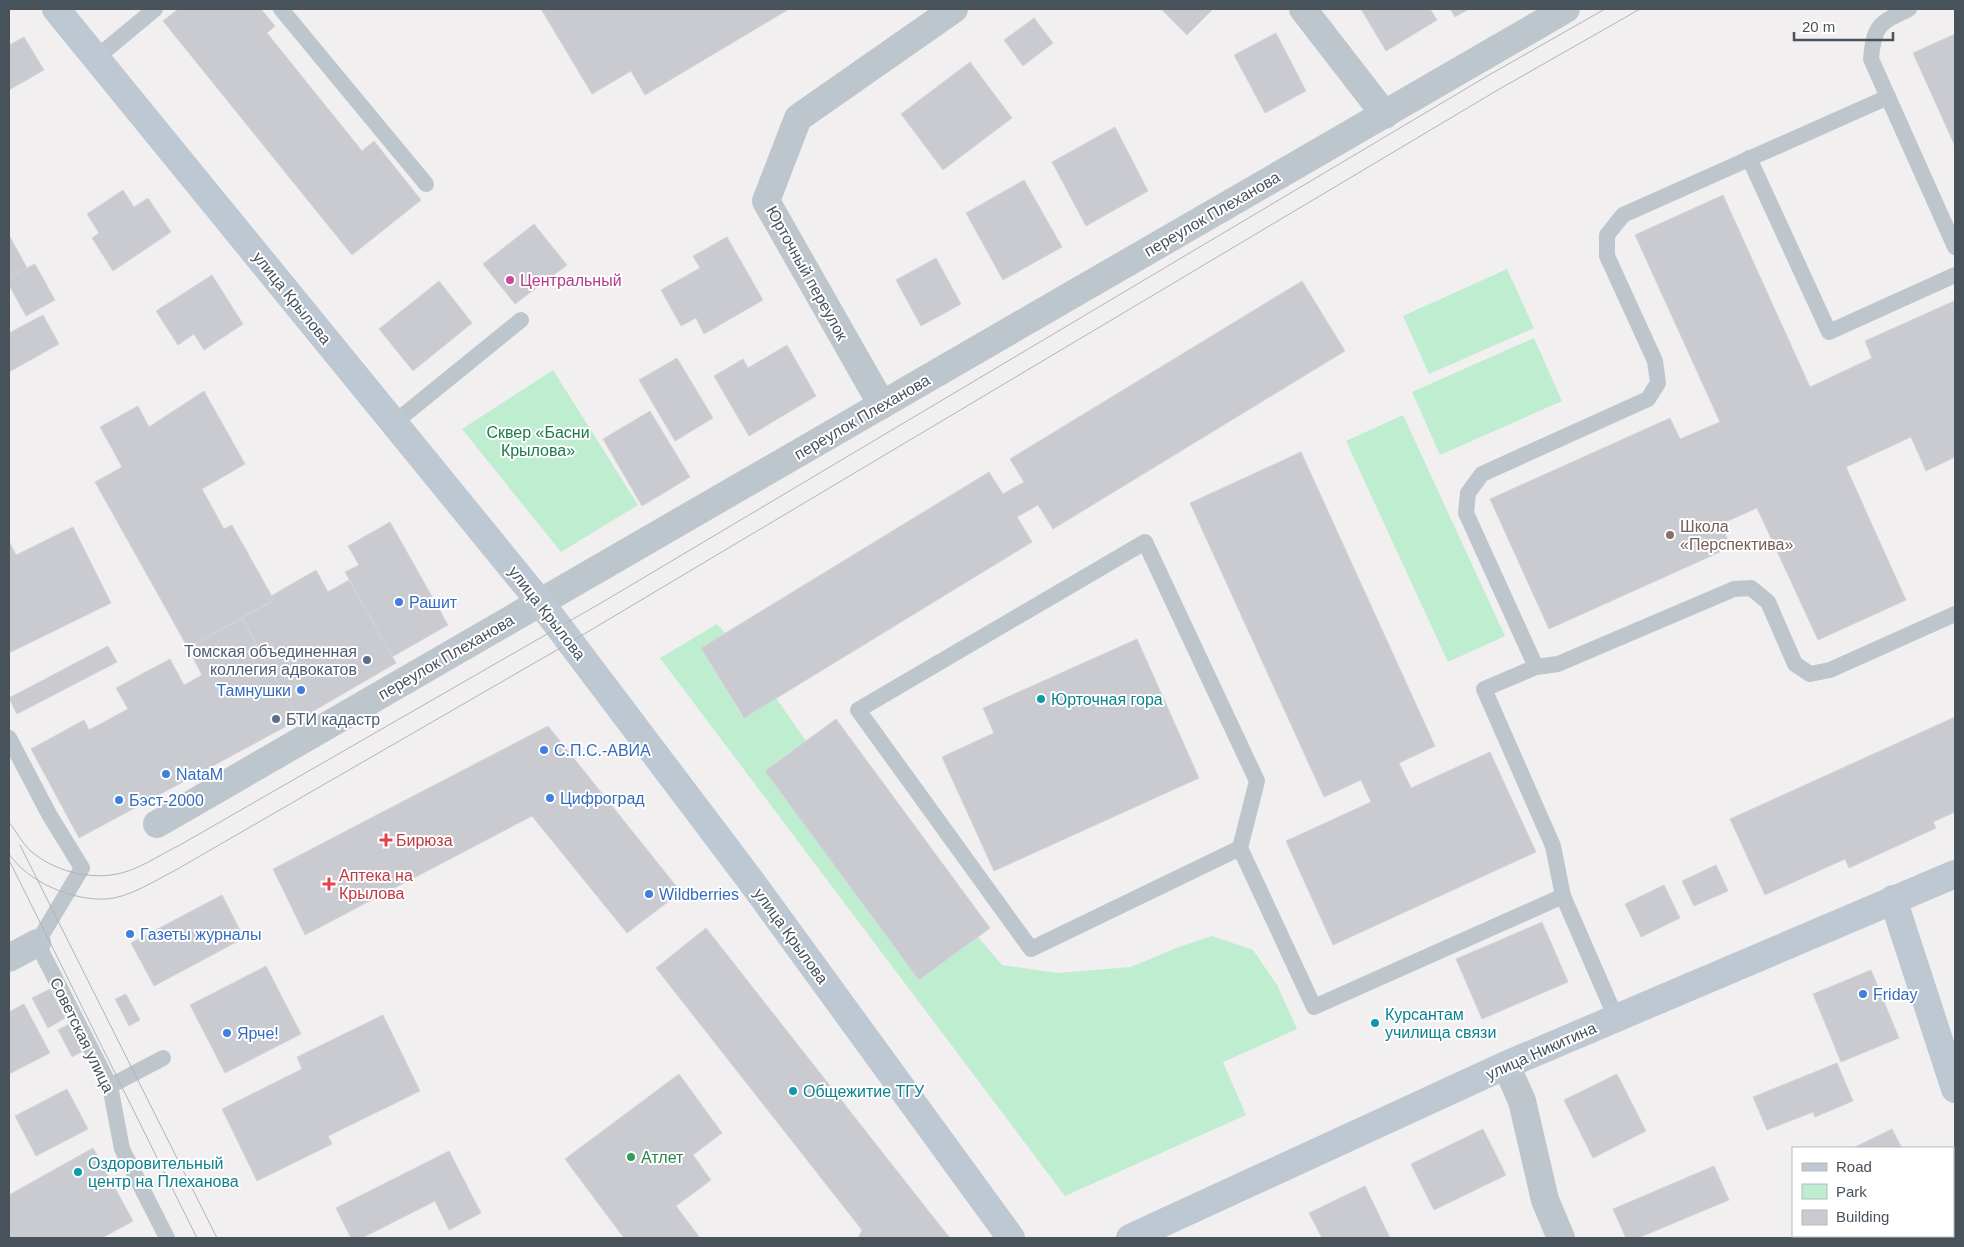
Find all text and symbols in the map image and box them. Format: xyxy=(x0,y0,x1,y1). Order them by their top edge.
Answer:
scale bar xyxy=(1794,10,1893,42)
text: 20 m xyxy=(1802,18,1835,35)
street label: переулок Плеханова xyxy=(1141,168,1283,260)
street label: Юрточный переулок xyxy=(763,203,851,344)
street label: улица Крылова xyxy=(250,248,334,348)
place label: Центральный xyxy=(520,272,622,289)
marker: Центральный xyxy=(504,274,516,286)
street label: переулок Плеханова xyxy=(791,371,933,463)
park label: Сквер «Басни Крылова» xyxy=(486,424,590,459)
place label: Школа «Перспектива» xyxy=(1680,518,1793,553)
marker: Школа «Перспектива» xyxy=(1664,529,1676,541)
street label: улица Крылова xyxy=(505,563,589,663)
place label: Рашит xyxy=(409,594,458,611)
marker: Рашит xyxy=(393,596,405,608)
street label: переулок Плеханова xyxy=(375,611,517,703)
place label: Томская объединенная коллегия адвокатов xyxy=(184,643,357,678)
marker: Томская объединенная коллегия адвокатов xyxy=(361,654,373,666)
place label: Тамнушки xyxy=(216,682,291,699)
marker: Тамнушки xyxy=(295,684,307,696)
place label: Юрточная гора xyxy=(1051,691,1163,708)
marker: Юрточная гора xyxy=(1035,693,1047,705)
place label: БТИ кадастр xyxy=(286,711,380,728)
marker: БТИ кадастр xyxy=(270,713,282,725)
place label: С.П.С.-АВИА xyxy=(554,742,651,759)
marker: С.П.С.-АВИА xyxy=(538,744,550,756)
place label: NataM xyxy=(176,766,223,783)
marker: NataM xyxy=(160,768,172,780)
place label: Цифроград xyxy=(560,790,645,807)
place label: Бэст-2000 xyxy=(129,792,204,809)
marker: Цифроград xyxy=(544,792,556,804)
marker: Бэст-2000 xyxy=(113,794,125,806)
place label: Бирюза xyxy=(396,832,453,849)
marker: Бирюза xyxy=(380,834,392,846)
place label: Аптека на Крылова xyxy=(339,867,413,902)
marker: Аптека на Крылова xyxy=(323,878,335,890)
street label: улица Крылова xyxy=(751,885,831,987)
place label: Wildberries xyxy=(659,886,739,903)
marker: Wildberries xyxy=(643,888,655,900)
place label: Газеты журналы xyxy=(140,926,261,943)
marker: Газеты журналы xyxy=(124,928,136,940)
street label: Советская улица xyxy=(47,975,117,1095)
place label: Friday xyxy=(1873,986,1917,1003)
marker: Friday xyxy=(1857,988,1869,1000)
place label: Курсантам училища связи xyxy=(1385,1006,1496,1041)
marker: Курсантам училища связи xyxy=(1369,1017,1381,1029)
street label: улица Никитина xyxy=(1483,1019,1599,1083)
place label: Ярче! xyxy=(237,1025,279,1042)
marker: Ярче! xyxy=(221,1027,233,1039)
place label: Общежитие ТГУ xyxy=(803,1083,925,1100)
marker: Общежитие ТГУ xyxy=(787,1085,799,1097)
legend xyxy=(1792,1147,1954,1237)
place label: Атлет xyxy=(641,1149,684,1166)
marker: Атлет xyxy=(625,1151,637,1163)
place label: Оздоровительный центр на Плеханова xyxy=(88,1155,239,1190)
text: Road xyxy=(1836,1158,1872,1175)
marker: Оздоровительный центр на Плеханова xyxy=(72,1166,84,1178)
text: Park xyxy=(1836,1183,1867,1200)
text: Building xyxy=(1836,1208,1889,1225)

